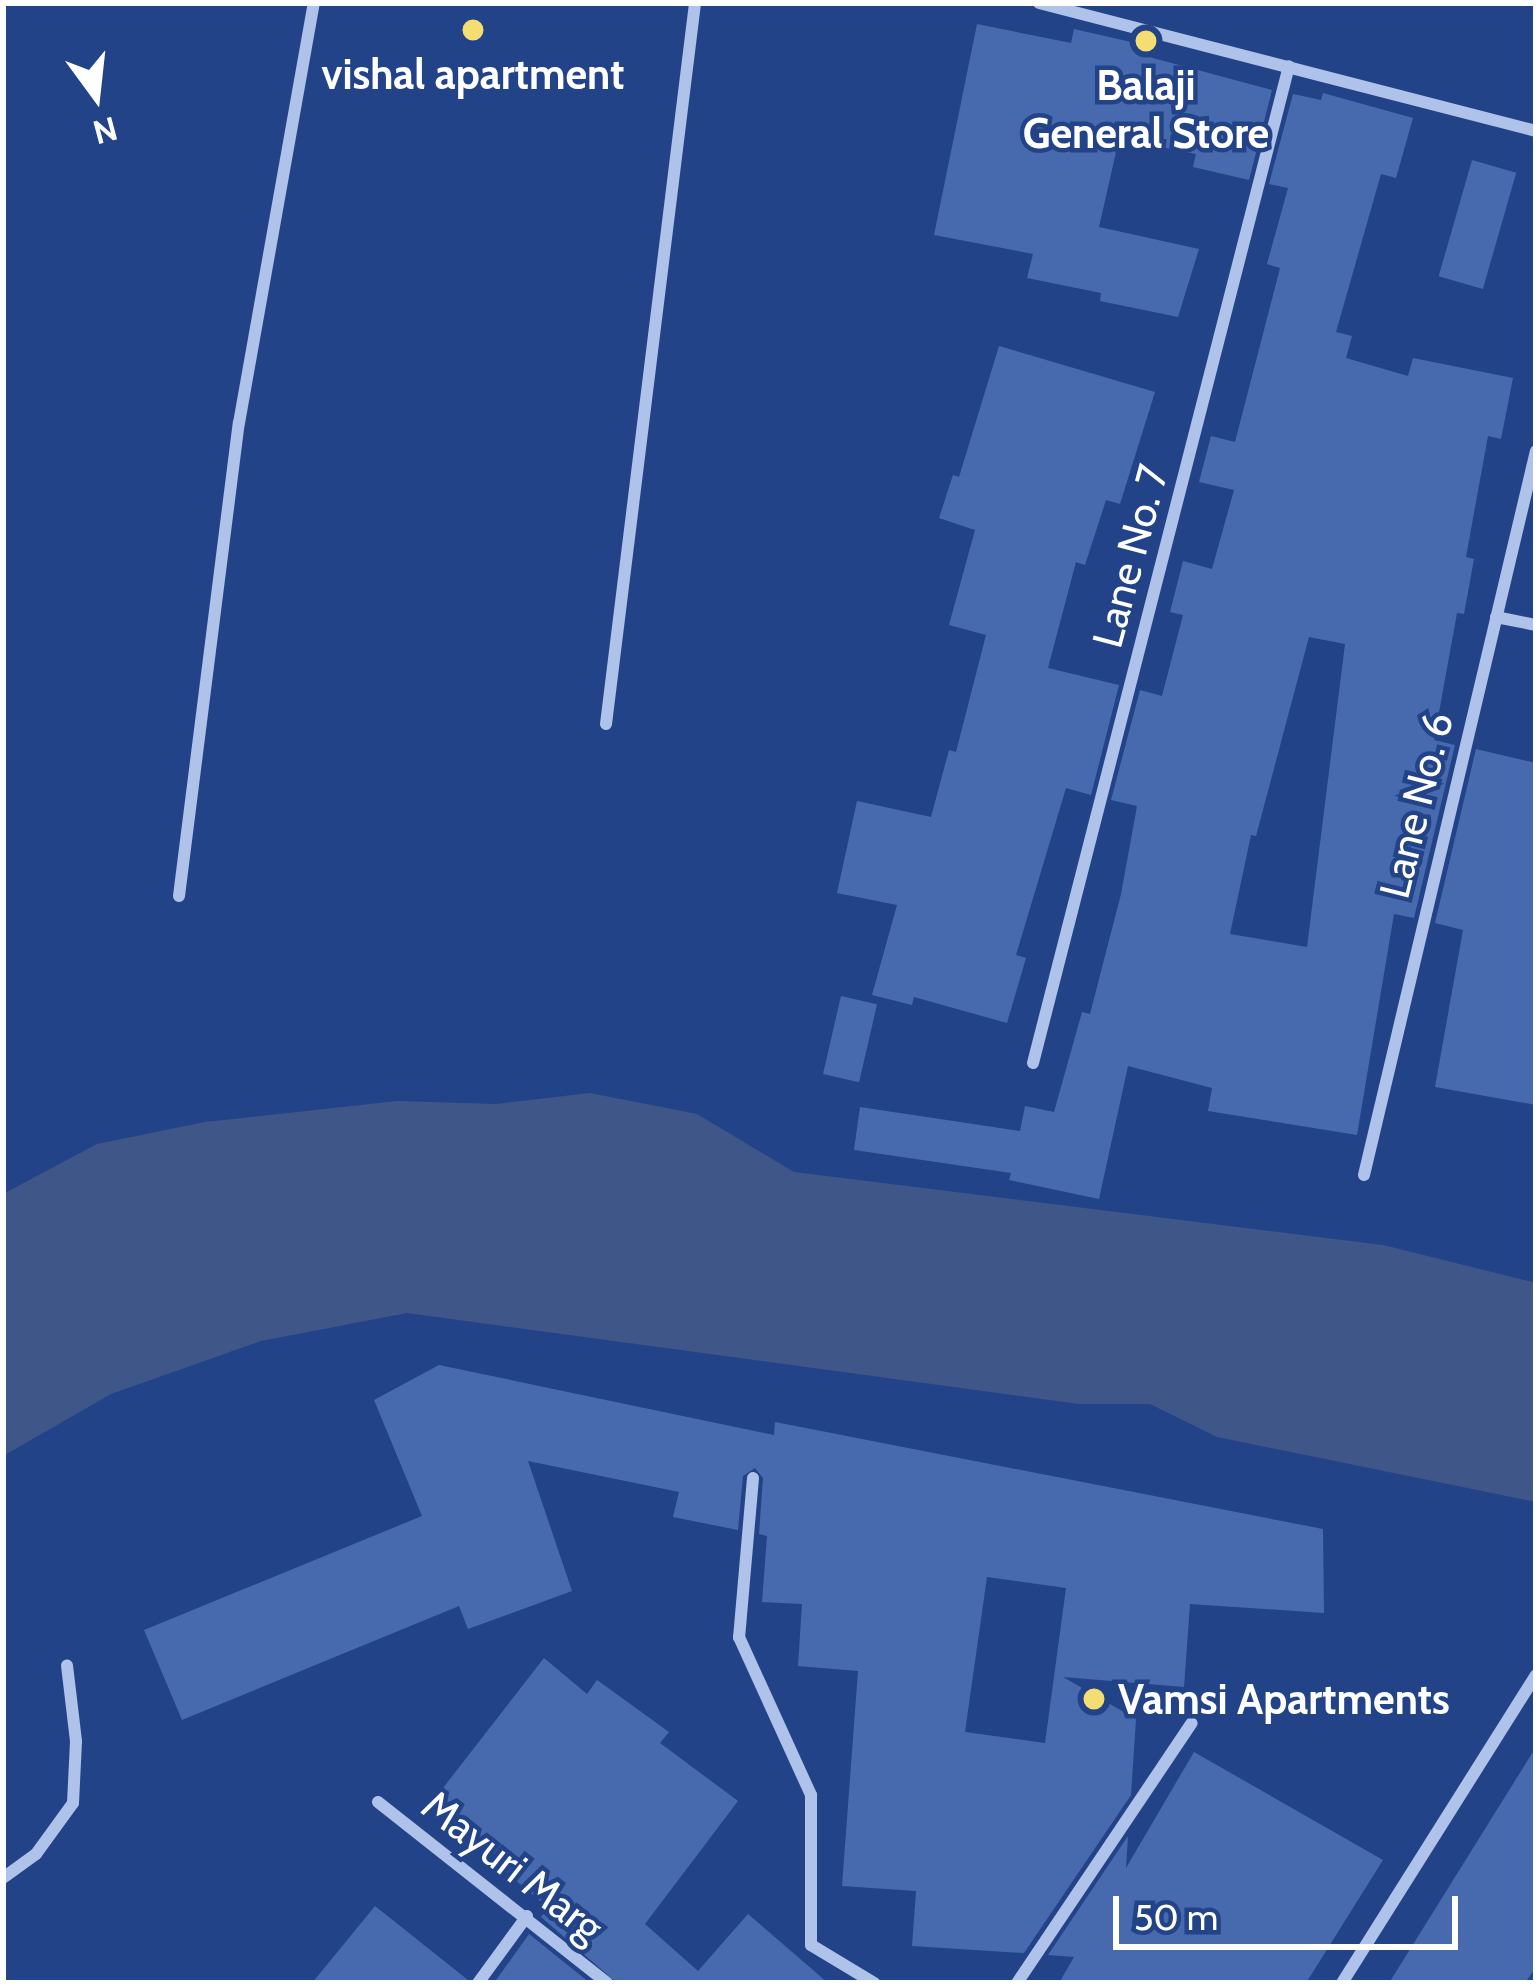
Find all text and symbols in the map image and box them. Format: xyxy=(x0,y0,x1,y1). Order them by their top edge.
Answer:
marker: vishal apartment xyxy=(460,17,486,43)
marker: Balaji General Store xyxy=(1133,28,1159,54)
north arrow xyxy=(36,36,156,156)
place label: vishal apartment xyxy=(322,49,624,99)
place label: Balaji General Store xyxy=(1023,60,1269,158)
text: N xyxy=(89,108,122,153)
street label: Lane No. 7 xyxy=(1081,459,1179,653)
street label: Lane No. 6 xyxy=(1369,707,1463,903)
place label: Vamsi Apartments xyxy=(1118,1674,1450,1724)
marker: Vamsi Apartments xyxy=(1081,1686,1107,1712)
street label: Mayuri Marg xyxy=(412,1780,614,1952)
scale bar xyxy=(1119,1872,1464,1946)
text: 50 m xyxy=(1134,1895,1218,1939)

